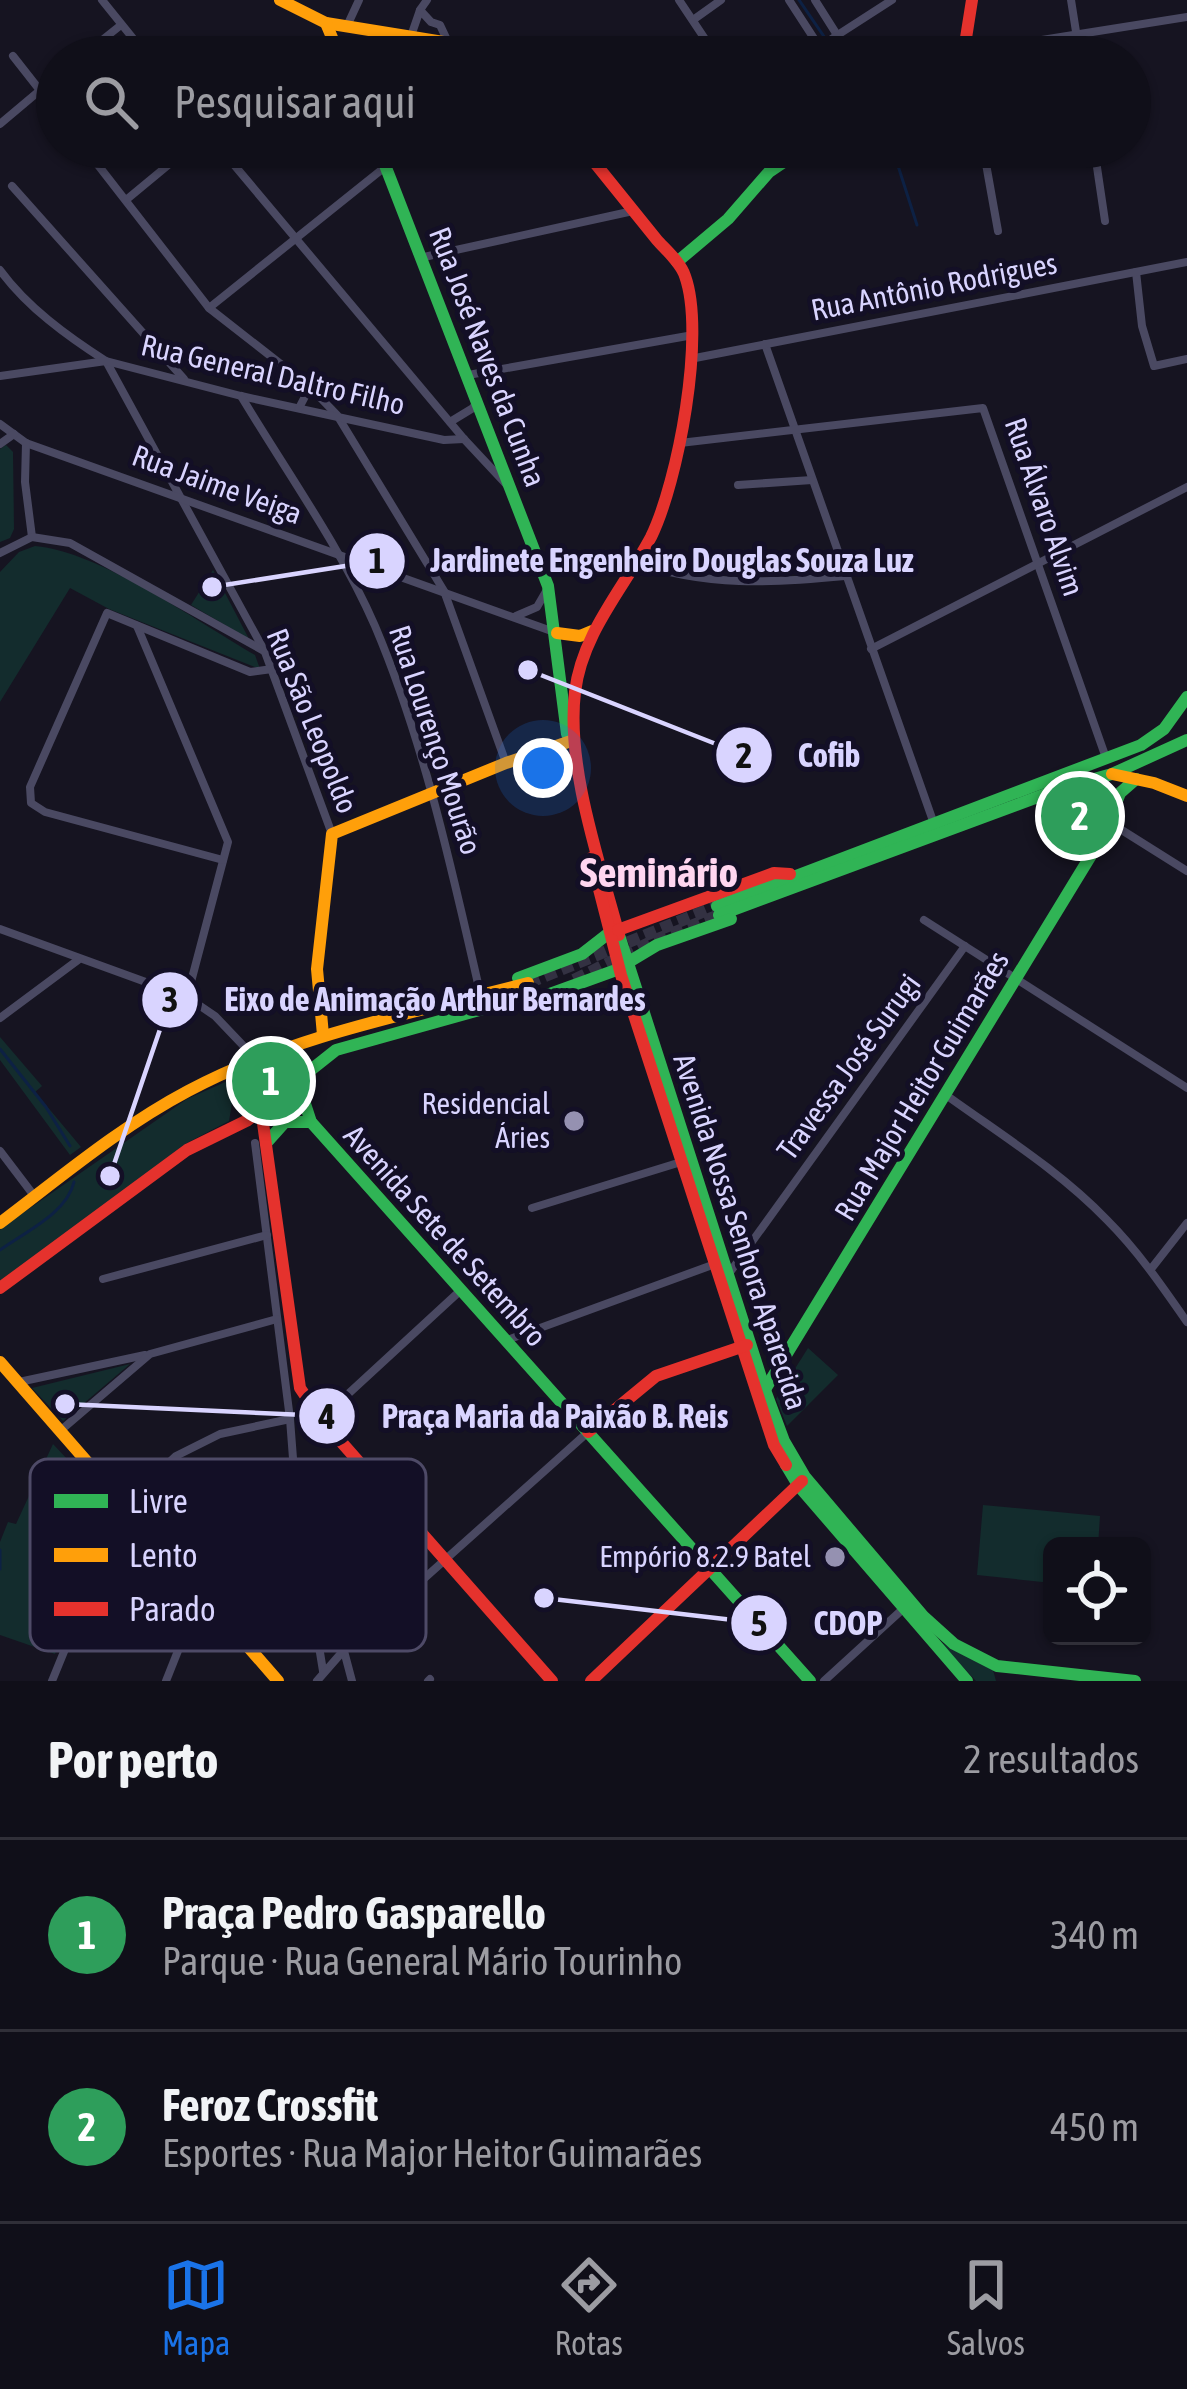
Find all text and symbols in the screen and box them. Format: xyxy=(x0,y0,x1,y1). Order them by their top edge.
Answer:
search box xyxy=(36,36,1151,168)
icon: search xyxy=(78,69,144,135)
text: Pesquisar aqui xyxy=(174,76,416,128)
street label: Rua José Naves da Cunha xyxy=(423,222,553,491)
street label: Rua Antônio Rodrigues xyxy=(808,246,1060,327)
street label: Rua General Daltro Filho xyxy=(138,327,408,421)
street label: Rua Álvaro Alvim xyxy=(999,413,1091,600)
street label: Rua Jaime Veiga xyxy=(128,438,307,530)
callout: Jardinete Engenheiro Douglas Souza Luz xyxy=(347,526,938,595)
text: 1 xyxy=(369,539,385,581)
text: Jardinete Engenheiro Douglas Souza Luz xyxy=(429,541,914,579)
street label: Rua Lourenço Mourão xyxy=(383,621,489,859)
street label: Rua São Leopoldo xyxy=(260,623,365,818)
callout: Cofib xyxy=(714,720,884,789)
text: 2 xyxy=(736,734,752,776)
text: Cofib xyxy=(798,736,860,774)
your location xyxy=(513,738,573,798)
pin: 2 xyxy=(1041,771,1119,861)
district label: Seminário xyxy=(580,848,738,896)
street label: Rua Major Heitor Guimarães xyxy=(827,945,1015,1226)
callout: Eixo de Animação Arthur Bernardes xyxy=(140,965,670,1034)
street label: Travessa José Surugi xyxy=(770,967,927,1166)
text: 3 xyxy=(162,978,178,1020)
text: Eixo de Animação Arthur Bernardes xyxy=(224,980,646,1018)
pin: 1 xyxy=(232,1036,310,1126)
street label: Avenida Nossa Senhora Aparecida xyxy=(667,1049,815,1414)
place label: Residencial Áries xyxy=(422,1086,550,1154)
marker: Residencial Áries xyxy=(561,1108,587,1134)
street label: Avenida Sete de Setembro xyxy=(338,1118,554,1353)
callout: Praça Maria da Paixão B. Reis xyxy=(297,1382,752,1451)
text: 4 xyxy=(318,1395,335,1437)
text: Praça Maria da Paixão B. Reis xyxy=(382,1397,729,1435)
legend xyxy=(30,1459,426,1651)
text: Livre xyxy=(129,1482,188,1520)
text: Lento xyxy=(129,1536,197,1574)
map controls xyxy=(1043,1537,1151,1645)
button: locate xyxy=(1043,1537,1151,1645)
place label: Empório 8.2.9 Batel xyxy=(599,1539,811,1573)
marker: Empório 8.2.9 Batel xyxy=(822,1544,848,1570)
callout: CDOP xyxy=(729,1589,906,1658)
text: Parado xyxy=(129,1590,215,1628)
text: 5 xyxy=(751,1602,767,1644)
text: CDOP xyxy=(814,1604,882,1642)
text: Por perto xyxy=(48,1730,219,1789)
text: 2 resultados xyxy=(963,1737,1139,1781)
text: Praça Pedro Gasparello xyxy=(162,1887,546,1939)
text: 1 xyxy=(78,1913,96,1957)
text: 340 m xyxy=(1051,1913,1139,1957)
text: Parque · Rua General Mário Tourinho xyxy=(162,1939,682,1983)
text: Feroz Crossfit xyxy=(162,2079,378,2131)
text: 2 xyxy=(78,2105,96,2149)
text: 450 m xyxy=(1051,2105,1139,2149)
text: Esportes · Rua Major Heitor Guimarães xyxy=(162,2131,702,2175)
tab: Mapa xyxy=(162,2252,230,2362)
tab: Rotas xyxy=(554,2252,623,2362)
tab: Salvos xyxy=(947,2252,1025,2362)

